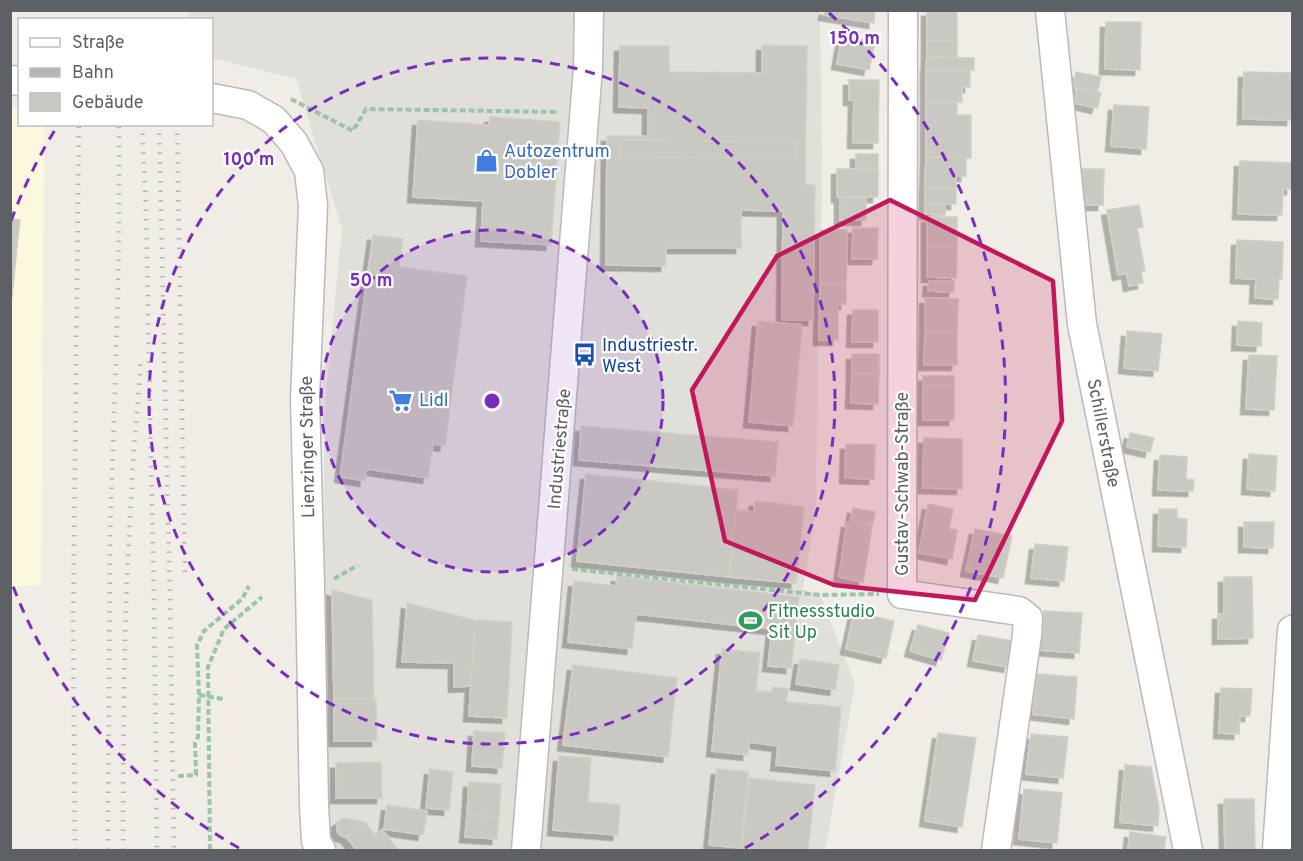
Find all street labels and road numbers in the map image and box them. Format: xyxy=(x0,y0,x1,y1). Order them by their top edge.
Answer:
street label: Lienzinger Straße xyxy=(296,376,321,518)
street label: Schillerstraße xyxy=(1081,377,1124,490)
street label: Industriestraße xyxy=(544,388,577,510)
street label: Gustav-Schwab-Straße xyxy=(892,392,915,576)

